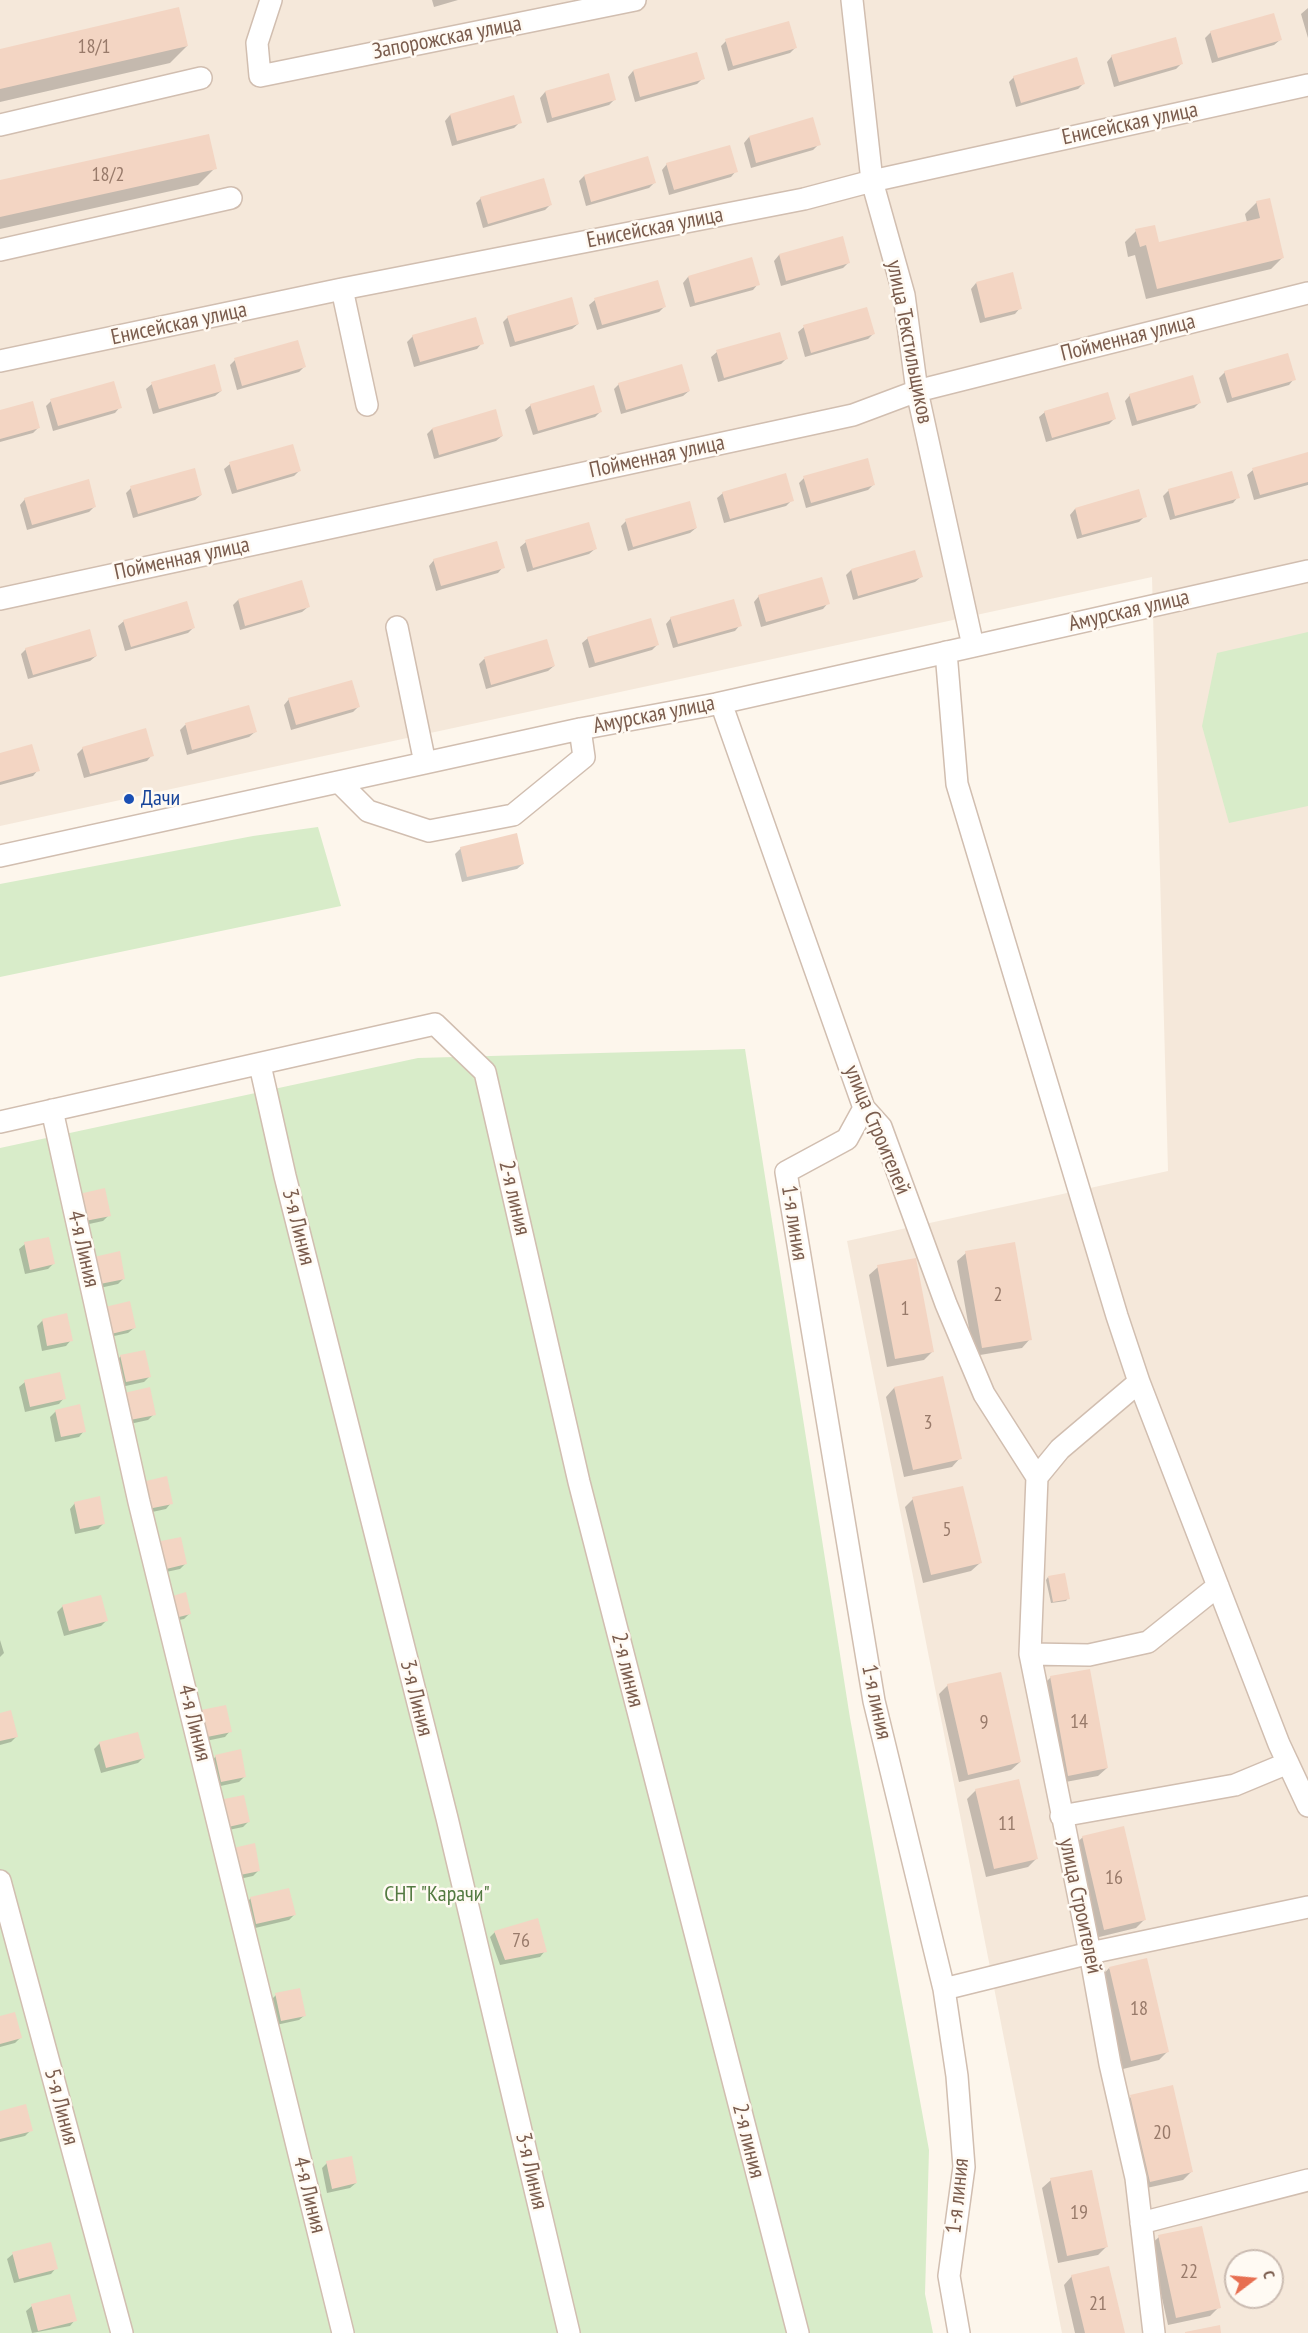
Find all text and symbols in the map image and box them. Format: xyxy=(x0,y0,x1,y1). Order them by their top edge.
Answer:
street label: Запорожская улица xyxy=(370,11,524,65)
house number: 18/1 xyxy=(78,35,110,59)
street label: Енисейская улица xyxy=(1060,97,1200,151)
house number: 18/2 xyxy=(92,163,124,187)
street label: Енисейская улица xyxy=(585,202,725,254)
street label: улица Текстильщиков xyxy=(880,258,938,426)
street label: Енисейская улица xyxy=(109,297,249,351)
street label: Пойменная улица xyxy=(1058,309,1198,367)
street label: Пойменная улица xyxy=(587,430,727,484)
street label: Пойменная улица xyxy=(112,532,252,586)
street label: Амурская улица xyxy=(1066,584,1192,638)
street label: Амурская улица xyxy=(591,690,717,740)
place label: Дачи xyxy=(141,786,180,812)
marker: Дачи xyxy=(122,792,136,806)
street label: улица Строителей xyxy=(838,1061,916,1199)
street label: 2-я линия xyxy=(493,1158,535,1238)
street label: 1-я линия xyxy=(775,1183,813,1263)
street label: 3-я Линия xyxy=(276,1186,320,1268)
street label: 4-я Линия xyxy=(61,1208,105,1290)
house number: 2 xyxy=(994,1283,1002,1307)
house number: 1 xyxy=(901,1297,909,1321)
house number: 3 xyxy=(924,1411,932,1435)
house number: 5 xyxy=(943,1518,951,1542)
street label: 2-я линия xyxy=(605,1630,649,1710)
street label: 3-я Линия xyxy=(394,1657,438,1739)
street label: 1-я линия xyxy=(855,1662,897,1742)
street label: 4-я Линия xyxy=(172,1682,216,1764)
house number: 14 xyxy=(1070,1710,1088,1734)
house number: 9 xyxy=(980,1711,988,1735)
house number: 11 xyxy=(998,1812,1016,1836)
street label: улица Строителей xyxy=(1053,1836,1107,1976)
house number: 16 xyxy=(1105,1866,1123,1890)
park label: СНТ "Карачи" xyxy=(384,1882,490,1908)
house number: 76 xyxy=(512,1929,530,1953)
house number: 18 xyxy=(1130,1997,1148,2021)
street label: 5-я Линия xyxy=(38,2066,84,2148)
street label: 2-я линия xyxy=(726,2101,770,2181)
house number: 20 xyxy=(1153,2121,1171,2145)
street label: 3-я Линия xyxy=(509,2130,553,2212)
street label: 4-я Линия xyxy=(287,2154,331,2236)
street label: 1-я линия xyxy=(941,2157,975,2235)
house number: 19 xyxy=(1070,2201,1088,2225)
north arrow xyxy=(1224,2249,1284,2309)
house number: 22 xyxy=(1180,2260,1198,2284)
text: С xyxy=(1259,2268,1280,2281)
house number: 21 xyxy=(1089,2292,1107,2316)

